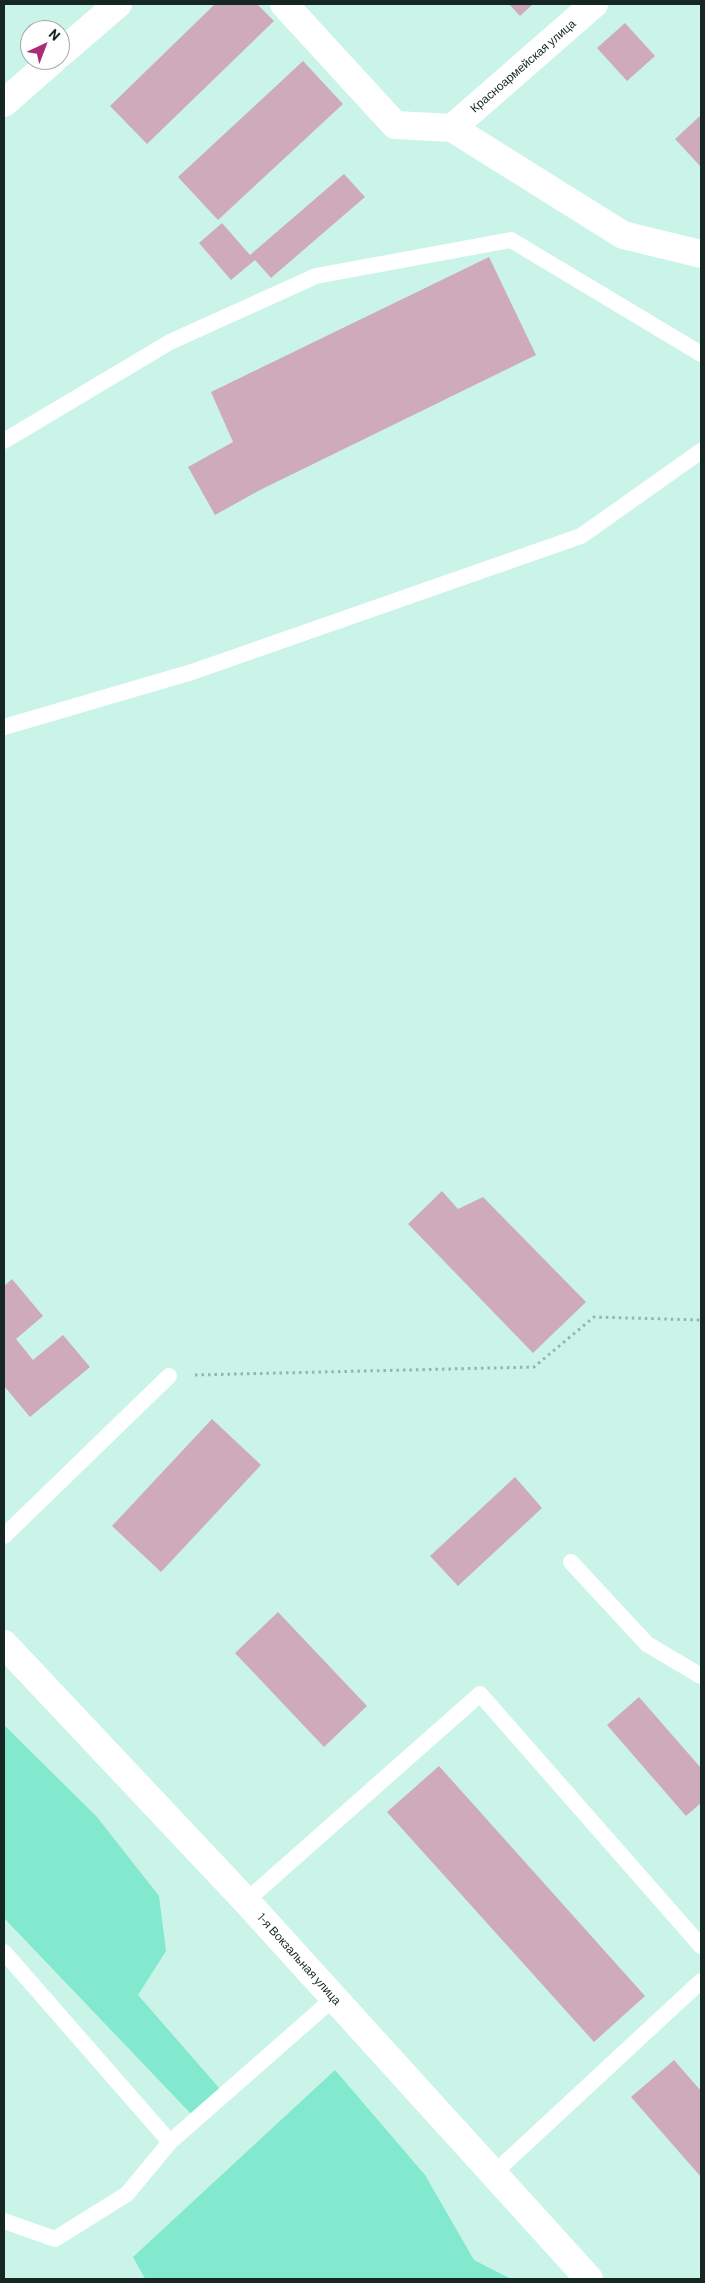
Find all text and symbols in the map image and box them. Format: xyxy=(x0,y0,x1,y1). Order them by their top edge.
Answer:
street label: Красноармейская улица xyxy=(467,16,579,116)
north arrow xyxy=(20,20,70,70)
text: N xyxy=(46,25,64,44)
street label: 1-я Вокзальная улица xyxy=(254,1910,344,2008)

